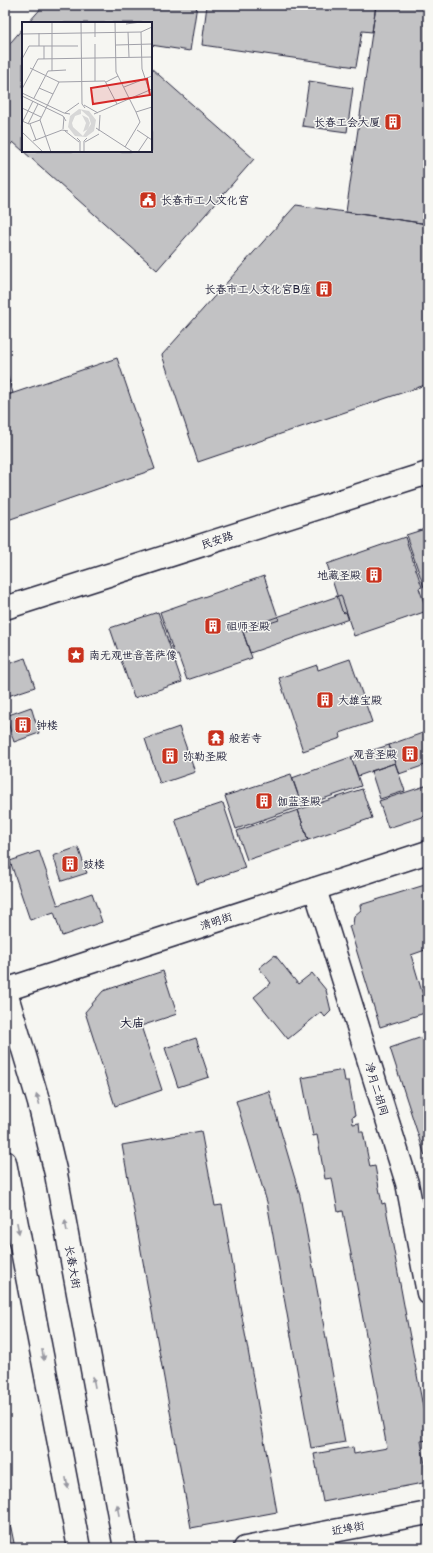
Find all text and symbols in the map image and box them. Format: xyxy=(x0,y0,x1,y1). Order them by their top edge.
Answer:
inset map xyxy=(22,22,152,152)
building icon: 长春工会大厦 xyxy=(383,112,403,132)
place label: 长春工会大厦 xyxy=(314,116,380,129)
public building icon: 长春市工人文化宫 xyxy=(138,190,158,210)
place label: 长春市工人文化宫 xyxy=(161,194,249,207)
building icon: 长春市工人文化宫B座 xyxy=(314,279,334,299)
place label: 长春市工人文化宫B座 xyxy=(204,283,311,296)
street label: 民安路 xyxy=(199,529,235,552)
building icon: 地藏圣殿 xyxy=(364,565,384,585)
place label: 地藏圣殿 xyxy=(317,569,361,582)
building icon: 祖师圣殿 xyxy=(203,616,223,636)
place label: 祖师圣殿 xyxy=(226,620,270,633)
place icon: 南无观世音菩萨像 xyxy=(66,645,86,665)
place label: 南无观世音菩萨像 xyxy=(89,649,177,662)
building icon: 大雄宝殿 xyxy=(315,690,335,710)
place label: 大雄宝殿 xyxy=(338,694,382,707)
building icon: 钟楼 xyxy=(13,715,33,735)
place label: 钟楼 xyxy=(36,719,58,732)
temple icon: 般若寺 xyxy=(206,728,226,748)
place label: 般若寺 xyxy=(229,732,262,745)
building icon: 观音圣殿 xyxy=(400,744,420,764)
building icon: 弥勒圣殿 xyxy=(160,746,180,766)
place label: 观音圣殿 xyxy=(353,748,397,761)
place label: 弥勒圣殿 xyxy=(183,750,227,763)
building icon: 伽蓝圣殿 xyxy=(254,791,274,811)
place label: 伽蓝圣殿 xyxy=(277,795,321,808)
building icon: 鼓楼 xyxy=(60,854,80,874)
place label: 鼓楼 xyxy=(83,858,105,871)
street label: 清明街 xyxy=(198,910,235,933)
district label: 大庙 xyxy=(120,1016,144,1031)
street label: 净月二胡同 xyxy=(362,1061,391,1117)
one-way arrow xyxy=(35,1093,41,1105)
one-way arrow xyxy=(62,1220,68,1233)
one-way arrow xyxy=(16,1222,22,1234)
street label: 长春大街 xyxy=(62,1244,83,1291)
one-way arrow xyxy=(40,1349,46,1362)
one-way arrow xyxy=(91,1376,97,1388)
one-way arrow xyxy=(64,1477,70,1489)
one-way arrow xyxy=(114,1504,120,1516)
street label: 近埠街 xyxy=(331,1519,367,1538)

